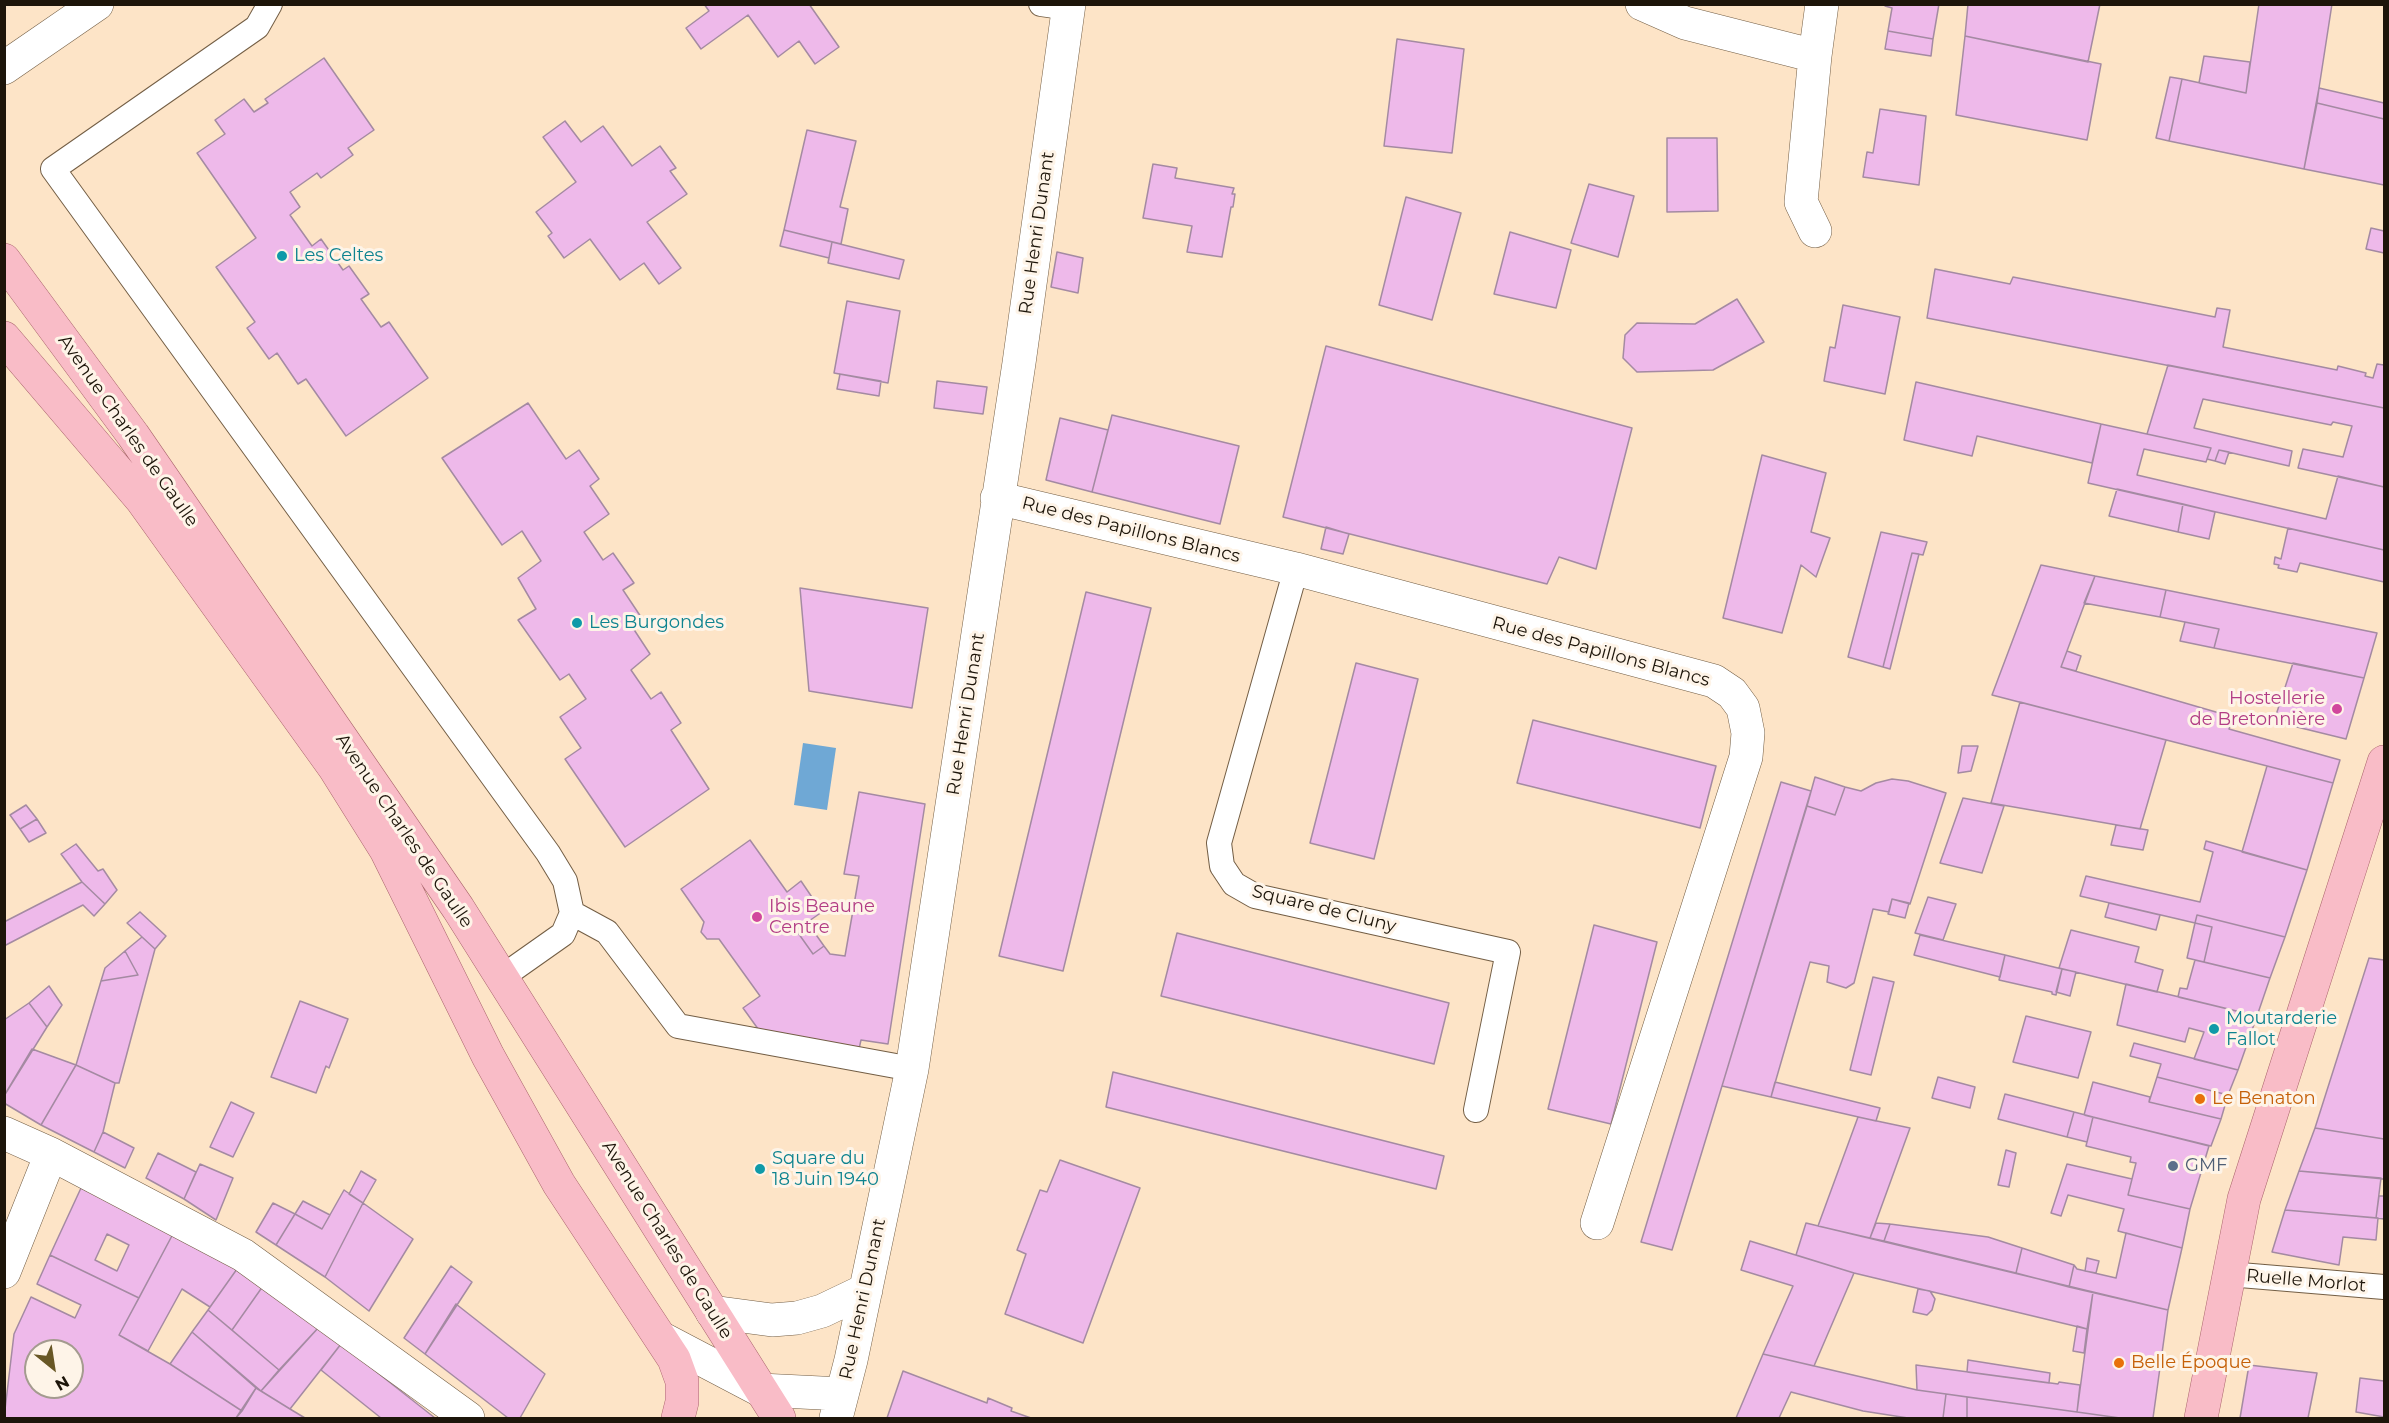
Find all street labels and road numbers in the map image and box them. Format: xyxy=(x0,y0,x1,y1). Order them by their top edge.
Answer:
street label: Rue Henri Dunant xyxy=(1015,150,1059,316)
street label: Avenue Charles de Gaulle xyxy=(53,331,203,531)
street label: Rue des Papillons Blancs xyxy=(1020,492,1242,568)
street label: Rue des Papillons Blancs xyxy=(1490,613,1712,691)
street label: Rue Henri Dunant xyxy=(942,631,990,797)
street label: Avenue Charles de Gaulle xyxy=(331,730,477,932)
street label: Square de Cluny xyxy=(1250,881,1398,937)
street label: Avenue Charles de Gaulle xyxy=(597,1137,737,1343)
street label: Rue Henri Dunant xyxy=(835,1216,891,1382)
street label: Ruelle Morlot xyxy=(2245,1265,2367,1297)

